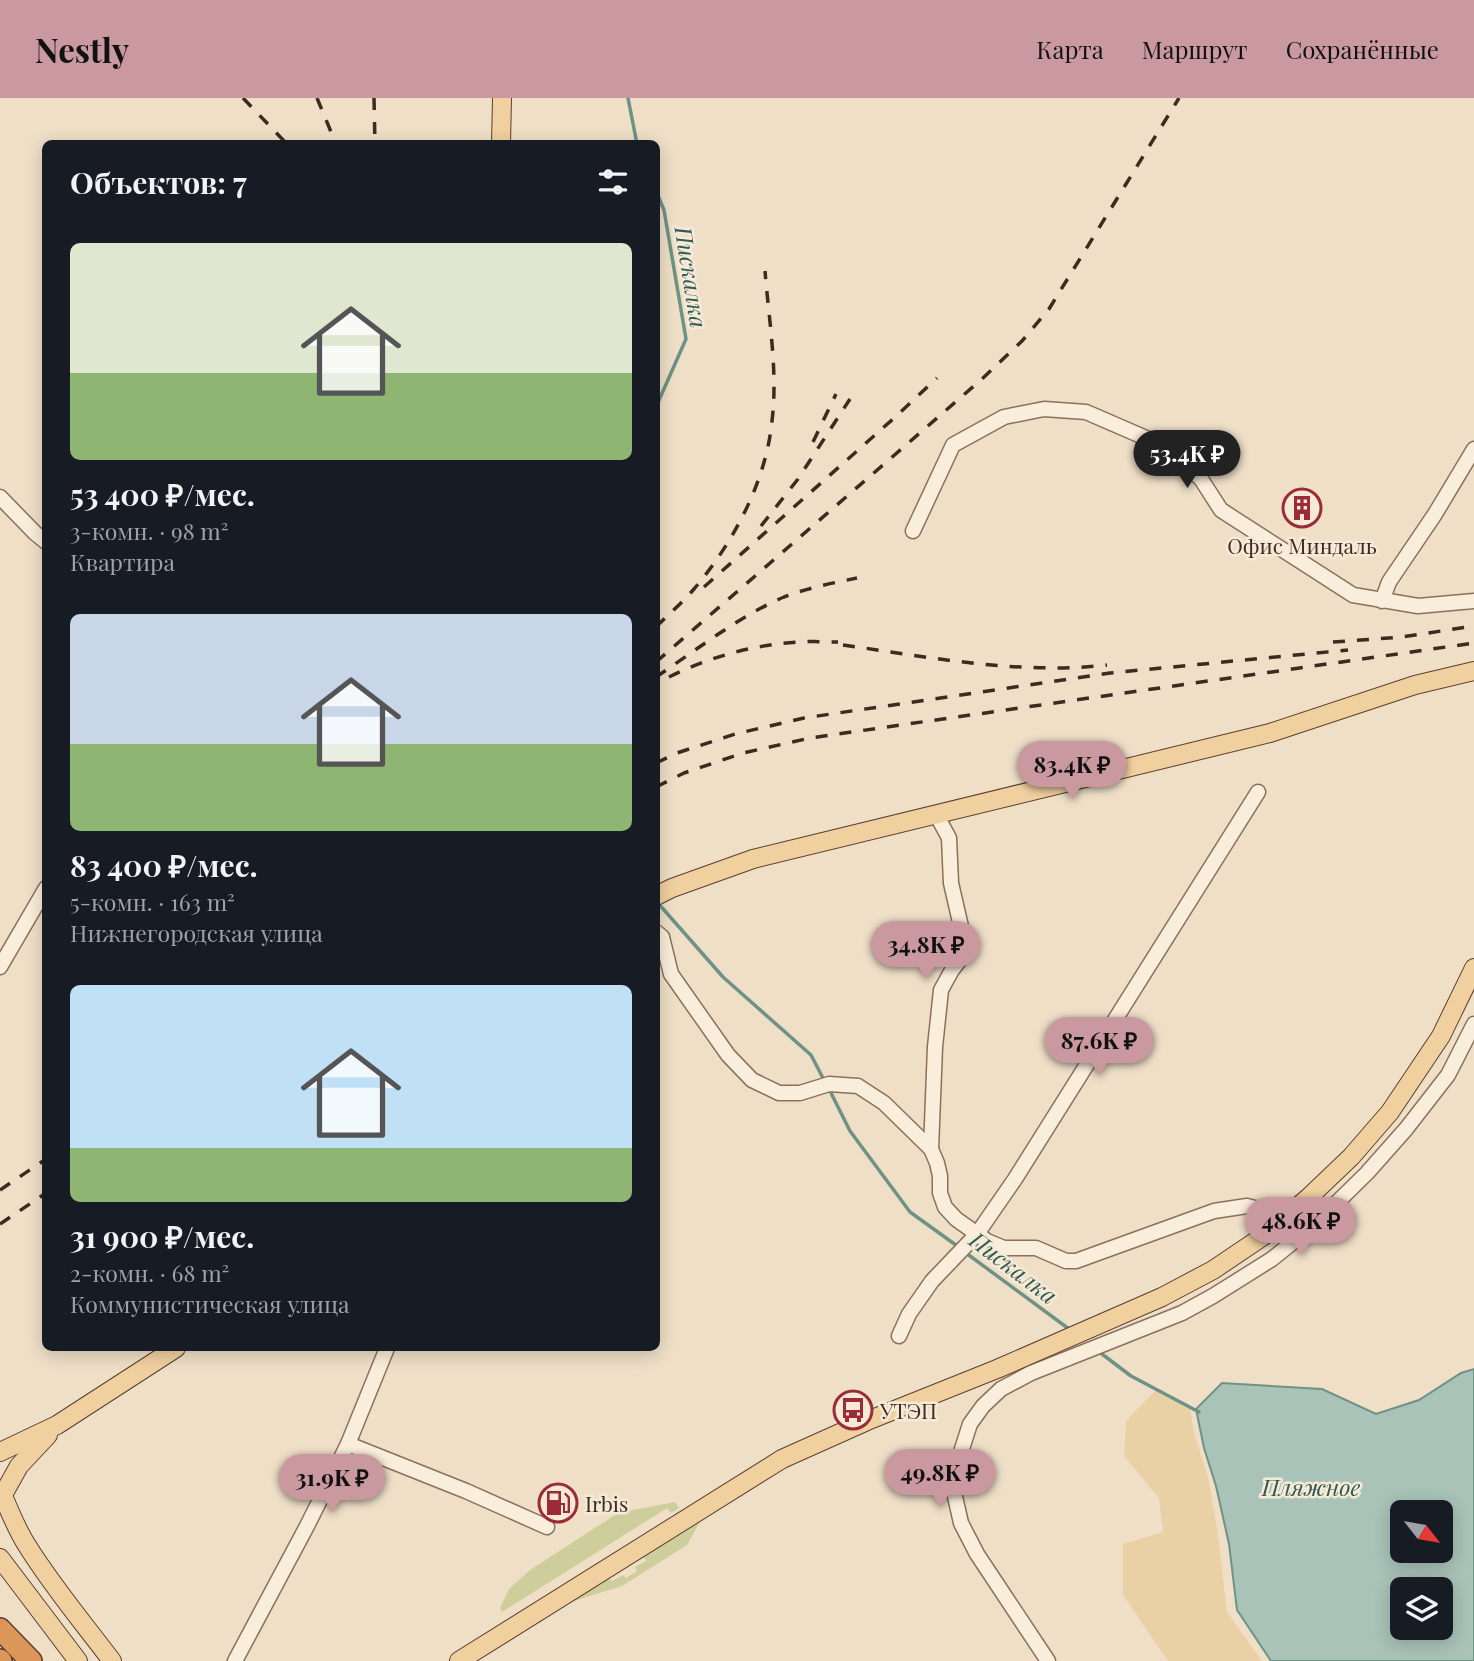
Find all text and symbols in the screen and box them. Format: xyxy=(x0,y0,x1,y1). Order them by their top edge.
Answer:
text: Nestly xyxy=(35,27,129,71)
text: Карта xyxy=(1036,33,1104,65)
text: Маршрут xyxy=(1142,33,1248,65)
text: Сохранённые xyxy=(1286,33,1439,65)
text: Объектов: 7 xyxy=(70,162,247,202)
icon: filters xyxy=(594,163,632,201)
water label: Пискалка xyxy=(669,223,715,330)
icon: home xyxy=(288,288,414,414)
pin: 53.4K ₽ xyxy=(1122,430,1252,490)
text: 53.4K ₽ xyxy=(1149,437,1225,468)
text: 53 400 ₽/мес. xyxy=(70,474,255,514)
building icon: Офис Миндаль xyxy=(1281,487,1323,529)
text: 3-комн. · 98 m² xyxy=(70,515,229,546)
place label: Офис Миндаль xyxy=(1227,531,1377,559)
text: Квартира xyxy=(70,546,175,577)
icon: home xyxy=(288,659,414,785)
pin: 83.4K ₽ xyxy=(1007,742,1137,801)
text: 83.4K ₽ xyxy=(1033,748,1111,779)
text: 83 400 ₽/мес. xyxy=(70,845,258,885)
text: 5-комн. · 163 m² xyxy=(70,886,235,917)
text: Нижнегородская улица xyxy=(70,917,323,948)
pin: 34.8K ₽ xyxy=(861,922,991,981)
text: 34.8K ₽ xyxy=(887,928,965,959)
pin: 87.6K ₽ xyxy=(1034,1018,1164,1077)
text: 87.6K ₽ xyxy=(1061,1024,1137,1055)
icon: home xyxy=(288,1030,414,1156)
pin: 48.6K ₽ xyxy=(1236,1198,1366,1257)
text: 48.6K ₽ xyxy=(1261,1204,1341,1235)
text: 31 900 ₽/мес. xyxy=(70,1216,254,1256)
water label: Пискалка xyxy=(963,1223,1064,1310)
text: 2-комн. · 68 m² xyxy=(70,1257,229,1288)
text: Коммунистическая улица xyxy=(70,1288,350,1319)
bus stop icon: УТЭП xyxy=(832,1389,874,1431)
place label: УТЭП xyxy=(879,1396,937,1424)
pin: 49.8K ₽ xyxy=(875,1450,1005,1509)
pin: 31.9K ₽ xyxy=(267,1454,397,1514)
text: 49.8K ₽ xyxy=(901,1456,979,1487)
text: 31.9K ₽ xyxy=(295,1461,369,1492)
water label: Пляжное xyxy=(1261,1471,1360,1502)
fuel station icon: Irbis xyxy=(537,1482,579,1524)
place label: Irbis xyxy=(585,1489,628,1517)
north arrow xyxy=(1390,1500,1452,1563)
map controls xyxy=(1390,1500,1453,1640)
button: layers xyxy=(1390,1577,1453,1640)

